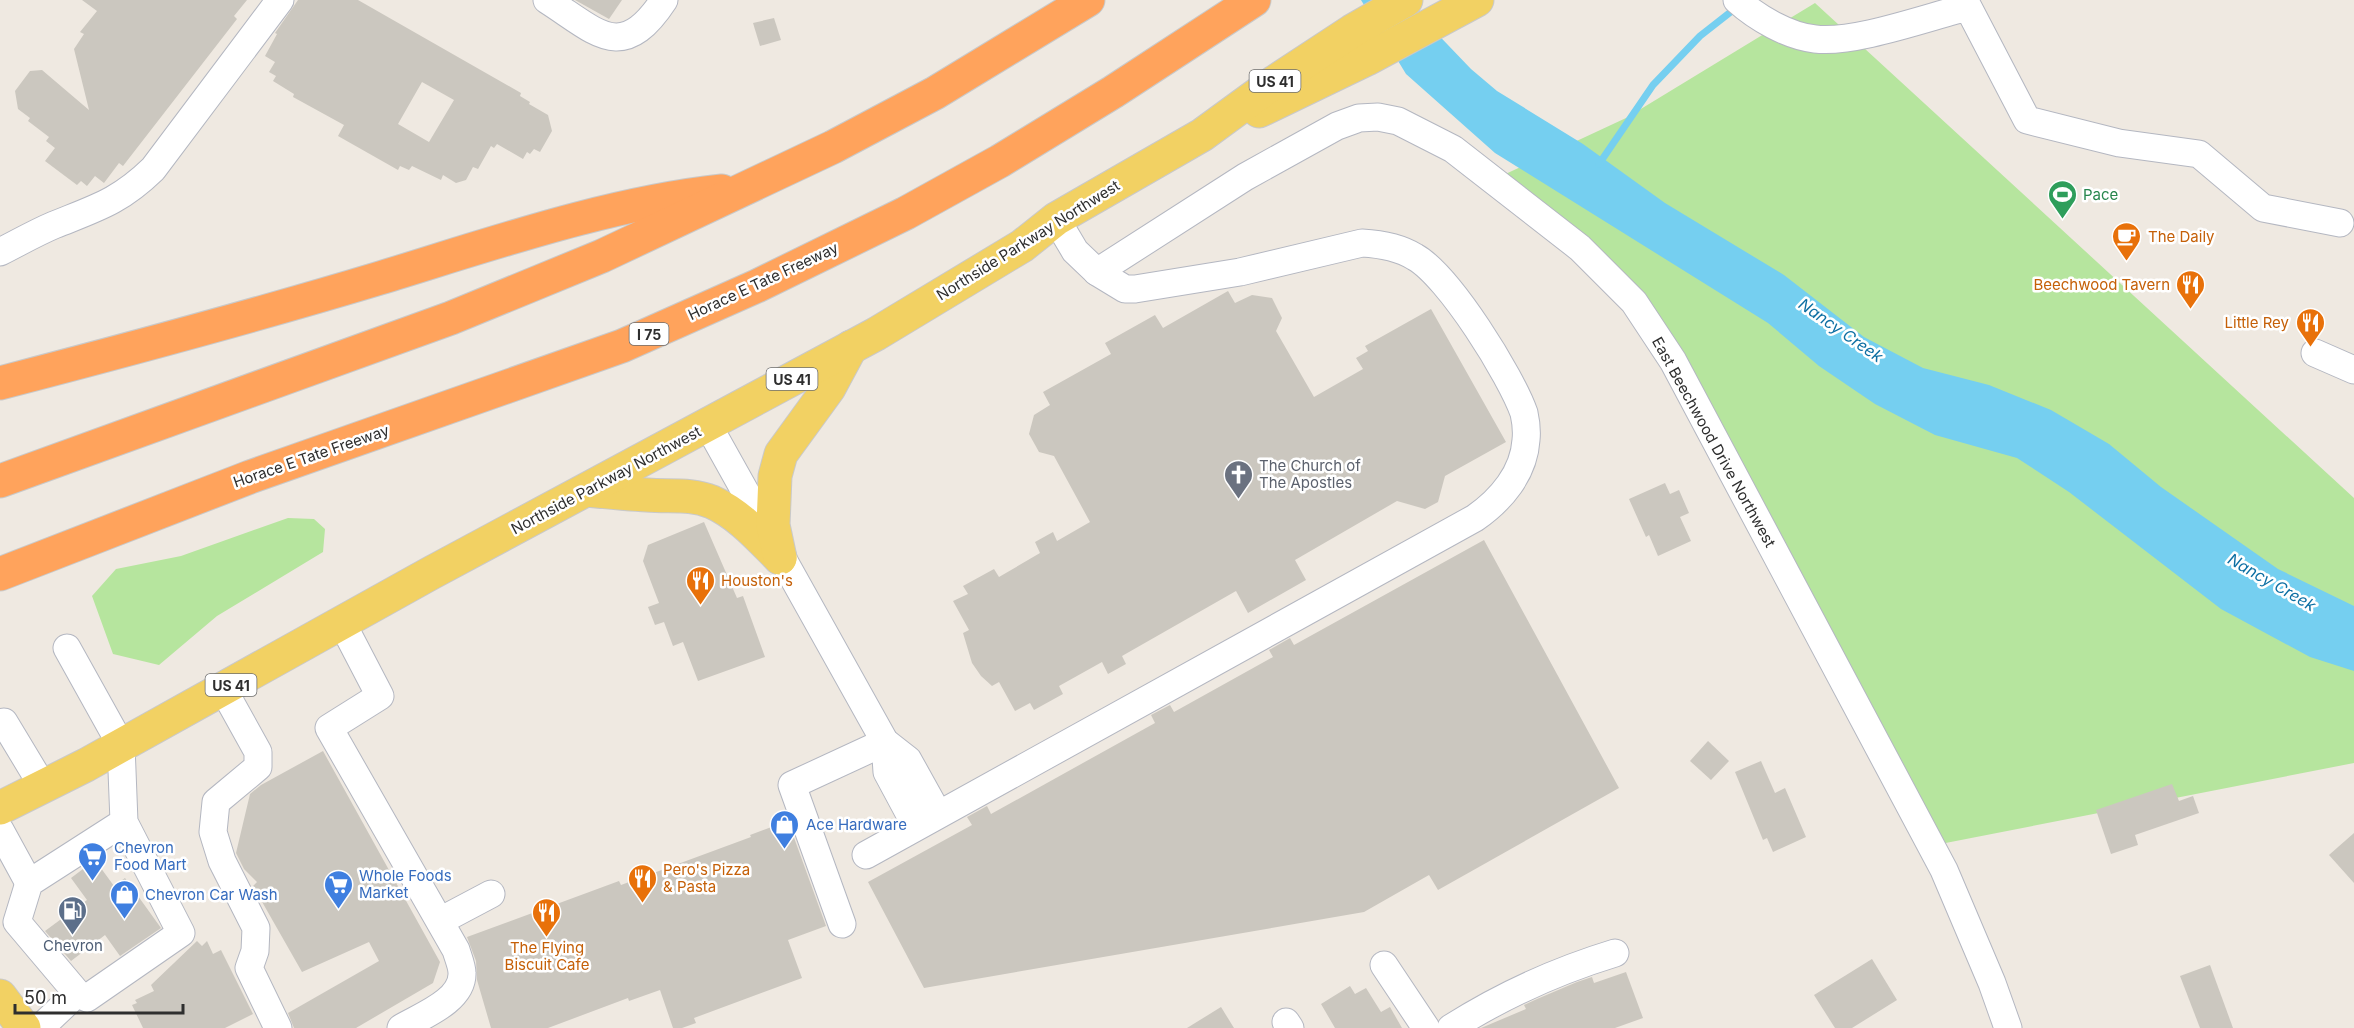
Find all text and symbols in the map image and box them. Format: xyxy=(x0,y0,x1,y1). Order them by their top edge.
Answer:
road number: US 41 xyxy=(1250,70,1300,92)
street label: Northside Parkway Northwest xyxy=(933,176,1123,304)
sports icon: Pace xyxy=(2046,178,2078,220)
place label: Pace xyxy=(2083,185,2118,204)
cafe icon: The Daily xyxy=(2111,220,2143,262)
place label: The Daily xyxy=(2148,227,2215,246)
street label: Horace E Tate Freeway xyxy=(685,238,842,324)
restaurant icon: Beechwood Tavern xyxy=(2175,268,2207,310)
place label: Beechwood Tavern xyxy=(2033,275,2170,294)
water label: Nancy Creek xyxy=(1795,294,1887,367)
restaurant icon: Little Rey xyxy=(2294,306,2326,348)
place label: Little Rey xyxy=(2225,313,2290,332)
road number: I 75 xyxy=(630,323,668,345)
street label: East Beechwood Drive Northwest xyxy=(1648,333,1780,551)
road number: US 41 xyxy=(766,368,818,390)
street label: Horace E Tate Freeway xyxy=(231,420,392,492)
street label: Northside Parkway Northwest xyxy=(508,422,704,538)
place label: The Church of The Apostles xyxy=(1259,456,1361,492)
church icon: The Church of The Apostles xyxy=(1222,458,1254,500)
water label: Nancy Creek xyxy=(2224,549,2320,615)
restaurant icon: Houston's xyxy=(684,564,716,606)
place label: Houston's xyxy=(721,571,793,590)
road number: US 41 xyxy=(206,674,256,696)
shop icon: Ace Hardware xyxy=(769,808,801,850)
place label: Ace Hardware xyxy=(806,815,907,834)
place label: Chevron Food Mart xyxy=(114,838,187,874)
supermarket icon: Chevron Food Mart xyxy=(77,840,109,882)
place label: Pero's Pizza & Pasta xyxy=(663,860,750,896)
restaurant icon: Pero's Pizza & Pasta xyxy=(626,862,658,904)
place label: Whole Foods Market xyxy=(359,866,452,902)
supermarket icon: Whole Foods Market xyxy=(322,868,354,910)
shop icon: Chevron Car Wash xyxy=(108,878,140,920)
place label: Chevron Car Wash xyxy=(145,885,278,904)
fuel station icon: Chevron xyxy=(57,894,89,936)
restaurant icon: The Flying Biscuit Cafe xyxy=(531,896,563,938)
place label: Chevron xyxy=(43,936,103,955)
place label: The Flying Biscuit Cafe xyxy=(505,938,589,974)
scale bar xyxy=(15,977,183,1015)
text: 50 m xyxy=(24,987,67,1008)

